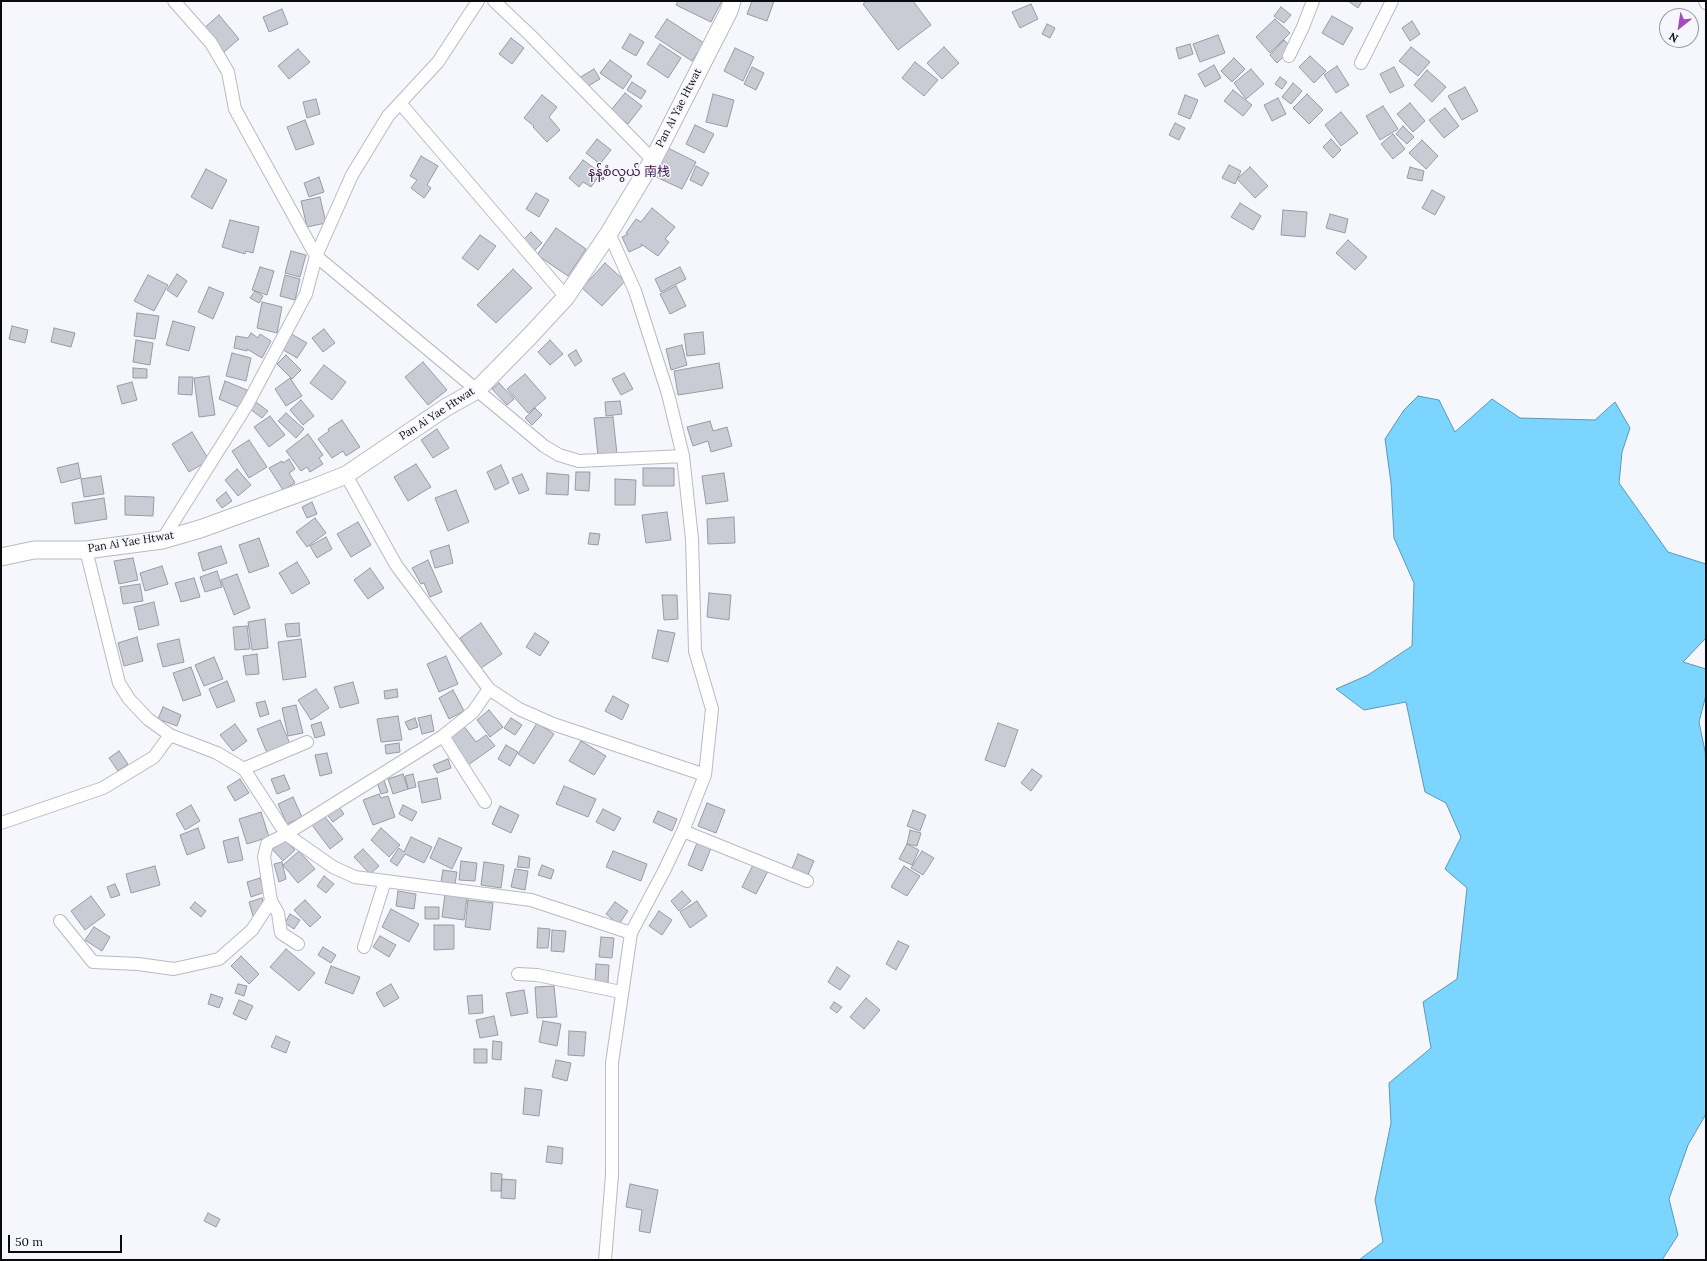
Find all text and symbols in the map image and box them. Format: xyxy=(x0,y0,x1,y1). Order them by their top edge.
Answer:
north arrow xyxy=(1659,8,1699,48)
text: N xyxy=(1666,29,1681,46)
street label: Pan Ai Yae Htwat xyxy=(653,66,705,150)
district label: နန့်စံလွယ် 南栈 xyxy=(588,164,670,180)
street label: Pan Ai Yae Htwat xyxy=(397,385,477,443)
street label: Pan Ai Yae Htwat xyxy=(87,529,175,555)
scale bar xyxy=(10,1227,124,1253)
text: 50 m xyxy=(15,1234,43,1249)

